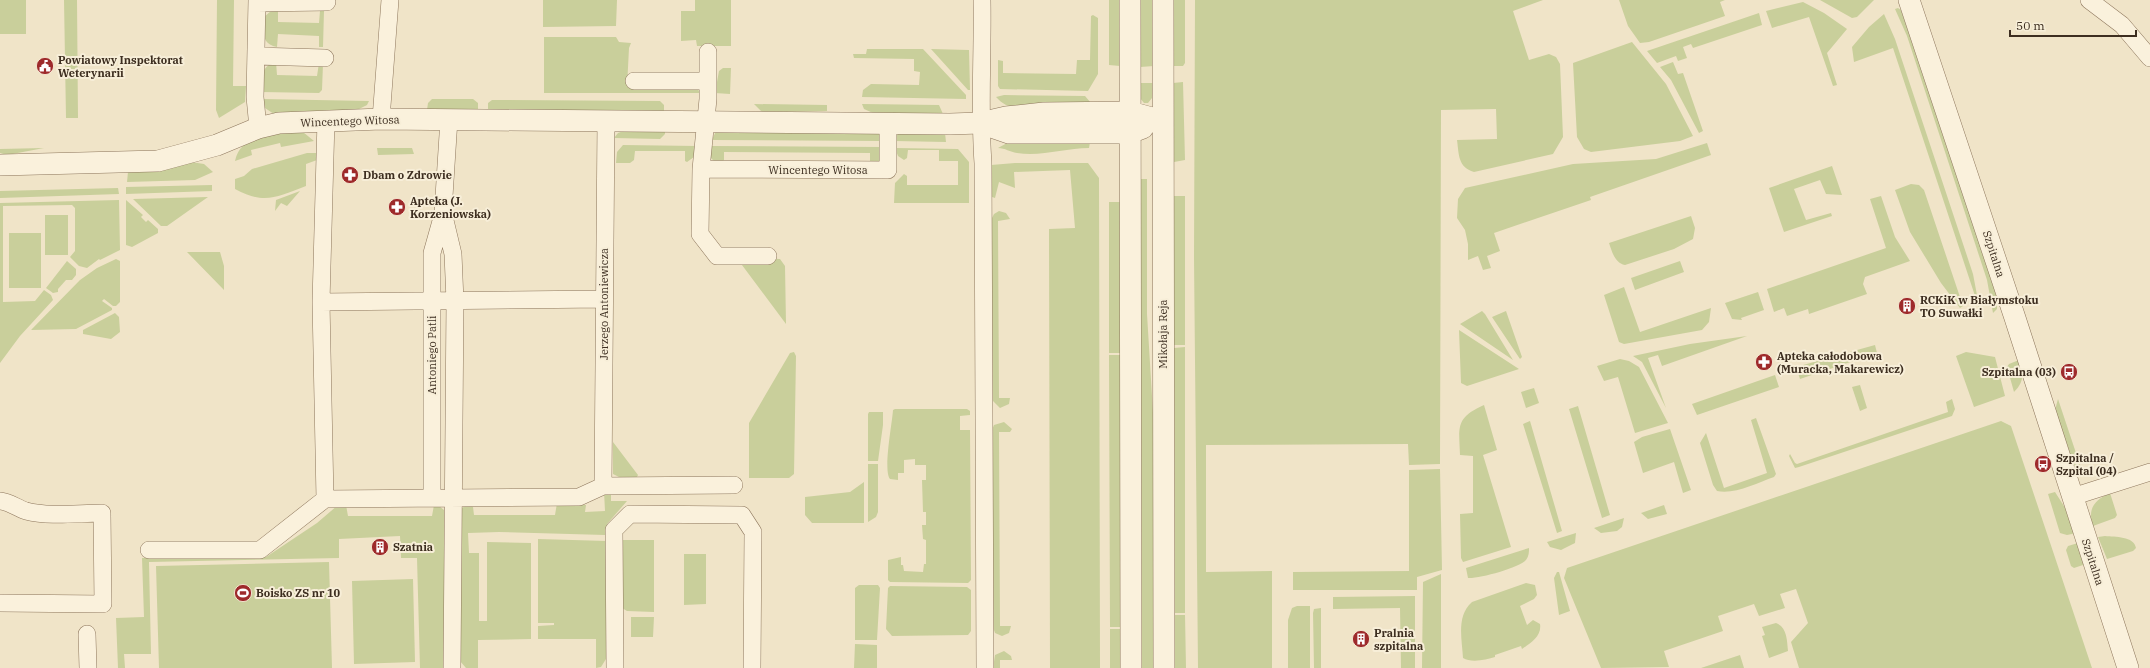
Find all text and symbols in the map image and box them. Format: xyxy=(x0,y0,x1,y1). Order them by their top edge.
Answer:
scale bar xyxy=(2010,12,2136,38)
text: 50 m xyxy=(2016,18,2045,33)
place label: Powiatowy Inspektorat Weterynarii xyxy=(58,53,183,80)
public building icon: Powiatowy Inspektorat Weterynarii xyxy=(35,56,55,76)
street label: Wincentego Witosa xyxy=(300,112,400,130)
street label: Wincentego Witosa xyxy=(768,163,868,177)
pharmacy icon: Dbam o Zdrowie xyxy=(340,165,360,185)
place label: Dbam o Zdrowie xyxy=(363,168,452,182)
place label: Apteka (J. Korzeniowska) xyxy=(410,194,491,221)
pharmacy icon: Apteka (J. Korzeniowska) xyxy=(387,197,407,217)
street label: Szpitalna xyxy=(1980,229,2008,279)
street label: Jerzego Antoniewicza xyxy=(597,248,611,360)
place label: RCKiK w Białymstoku TO Suwałki xyxy=(1920,293,2039,320)
building icon: RCKiK w Białymstoku TO Suwałki xyxy=(1897,296,1917,316)
street label: Mikołaja Reja xyxy=(1156,299,1170,369)
street label: Antoniego Patli xyxy=(425,315,439,394)
place label: Apteka całodobowa (Muracka, Makarewicz) xyxy=(1777,349,1904,376)
pharmacy icon: Apteka całodobowa (Muracka, Makarewicz) xyxy=(1754,352,1774,372)
bus stop icon: Szpitalna (03) xyxy=(2059,362,2079,382)
place label: Szpitalna (03) xyxy=(1982,365,2056,379)
place label: Szpitalna / Szpital (04) xyxy=(2056,451,2117,478)
bus stop icon: Szpitalna / Szpital (04) xyxy=(2033,454,2053,474)
building icon: Szatnia xyxy=(370,537,390,557)
street label: Szpitalna xyxy=(2079,537,2107,587)
place label: Szatnia xyxy=(393,540,433,554)
sports icon: Boisko ZS nr 10 xyxy=(233,583,253,603)
place label: Boisko ZS nr 10 xyxy=(256,586,341,600)
place label: Pralnia szpitalna xyxy=(1374,626,1423,653)
building icon: Pralnia szpitalna xyxy=(1351,629,1371,649)

